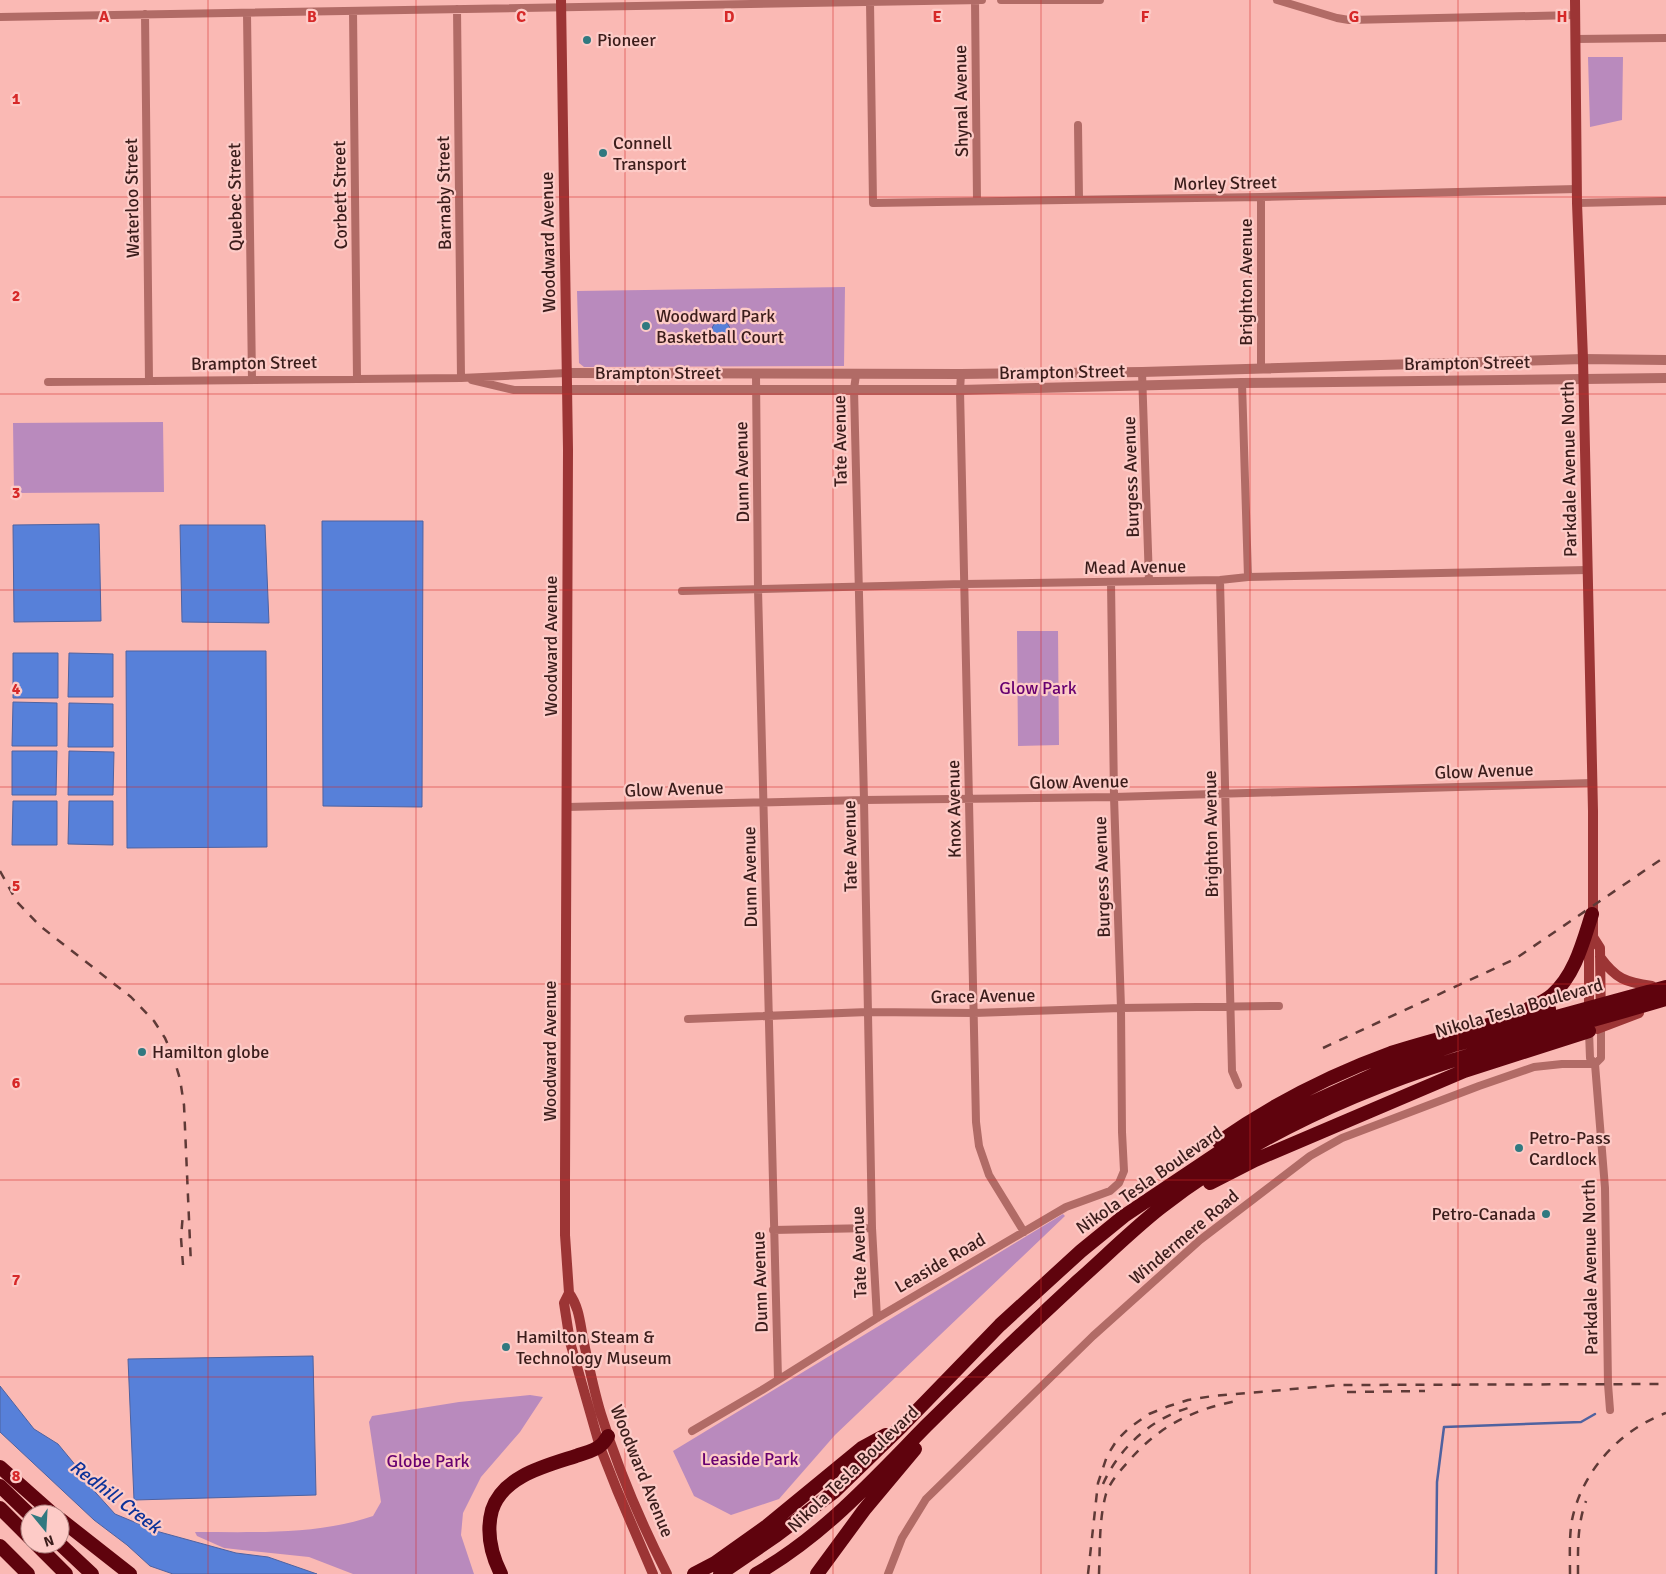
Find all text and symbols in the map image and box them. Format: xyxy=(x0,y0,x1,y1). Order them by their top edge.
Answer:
text: A xyxy=(99,7,110,27)
text: B xyxy=(307,7,317,27)
text: C xyxy=(516,7,526,27)
text: D xyxy=(724,7,735,27)
text: E xyxy=(932,7,942,27)
text: F xyxy=(1141,7,1150,27)
text: G xyxy=(1349,7,1359,27)
text: H xyxy=(1557,7,1567,27)
place label: Pioneer xyxy=(597,29,656,51)
marker: Pioneer xyxy=(581,34,593,46)
street label: Shynal Avenue xyxy=(949,45,973,157)
text: 1 xyxy=(12,89,21,109)
place label: Connell Transport xyxy=(613,132,687,175)
street label: Barnaby Street xyxy=(432,136,456,250)
street label: Waterloo Street xyxy=(120,138,144,258)
street label: Corbett Street xyxy=(328,140,352,250)
street label: Quebec Street xyxy=(223,143,247,251)
marker: Connell Transport xyxy=(597,147,609,159)
street label: Woodward Avenue xyxy=(536,171,560,313)
street label: Morley Street xyxy=(1173,171,1277,195)
street label: Brighton Avenue xyxy=(1235,218,1257,346)
text: 2 xyxy=(12,286,20,306)
place label: Woodward Park Basketball Court xyxy=(656,305,784,348)
marker: Woodward Park Basketball Court xyxy=(640,320,652,332)
street label: Brampton Street xyxy=(191,351,317,375)
street label: Brampton Street xyxy=(1404,351,1530,375)
street label: Brampton Street xyxy=(999,360,1125,384)
street label: Brampton Street xyxy=(595,362,721,384)
street label: Parkdale Avenue North xyxy=(1556,381,1582,557)
street label: Tate Avenue xyxy=(828,395,852,487)
street label: Burgess Avenue xyxy=(1118,416,1144,538)
street label: Dunn Avenue xyxy=(730,421,754,523)
text: 3 xyxy=(12,483,20,503)
street label: Mead Avenue xyxy=(1084,555,1186,579)
street label: Woodward Avenue xyxy=(540,575,562,717)
park label: Glow Park xyxy=(999,677,1077,699)
text: 4 xyxy=(12,679,21,699)
street label: Glow Avenue xyxy=(1434,758,1534,784)
street label: Knox Avenue xyxy=(942,760,966,858)
street label: Glow Avenue xyxy=(1029,770,1129,794)
street label: Brighton Avenue xyxy=(1199,770,1223,898)
street label: Glow Avenue xyxy=(624,776,724,802)
street label: Tate Avenue xyxy=(838,800,862,892)
street label: Burgess Avenue xyxy=(1089,816,1115,938)
street label: Dunn Avenue xyxy=(738,826,762,928)
text: 5 xyxy=(12,876,20,896)
street label: Nikola Tesla Boulevard xyxy=(1433,974,1605,1042)
street label: Woodward Avenue xyxy=(539,980,561,1122)
street label: Grace Avenue xyxy=(930,984,1036,1008)
place label: Hamilton globe xyxy=(152,1041,269,1063)
marker: Hamilton globe xyxy=(136,1046,148,1058)
text: 6 xyxy=(12,1073,21,1093)
street label: Nikola Tesla Boulevard xyxy=(1072,1121,1226,1239)
place label: Petro-Pass Cardlock xyxy=(1529,1127,1611,1170)
marker: Petro-Pass Cardlock xyxy=(1513,1142,1525,1154)
street label: Parkdale Avenue North xyxy=(1577,1179,1603,1355)
street label: Windermere Road xyxy=(1125,1185,1243,1289)
place label: Petro-Canada xyxy=(1432,1203,1536,1225)
street label: Tate Avenue xyxy=(846,1206,872,1298)
marker: Petro-Canada xyxy=(1540,1208,1552,1220)
street label: Leaside Road xyxy=(891,1228,989,1298)
street label: Dunn Avenue xyxy=(747,1231,773,1333)
text: 7 xyxy=(12,1270,21,1290)
place label: Hamilton Steam & Technology Museum xyxy=(516,1326,672,1369)
marker: Hamilton Steam & Technology Museum xyxy=(500,1341,512,1353)
street label: Woodward Avenue xyxy=(605,1401,679,1541)
street label: Nikola Tesla Boulevard xyxy=(783,1401,923,1537)
park label: Leaside Park xyxy=(702,1448,798,1470)
park label: Globe Park xyxy=(386,1450,470,1472)
water label: Redhill Creek xyxy=(65,1455,167,1540)
text: 8 xyxy=(12,1466,21,1486)
north arrow xyxy=(20,1504,70,1554)
text: N xyxy=(42,1531,56,1550)

